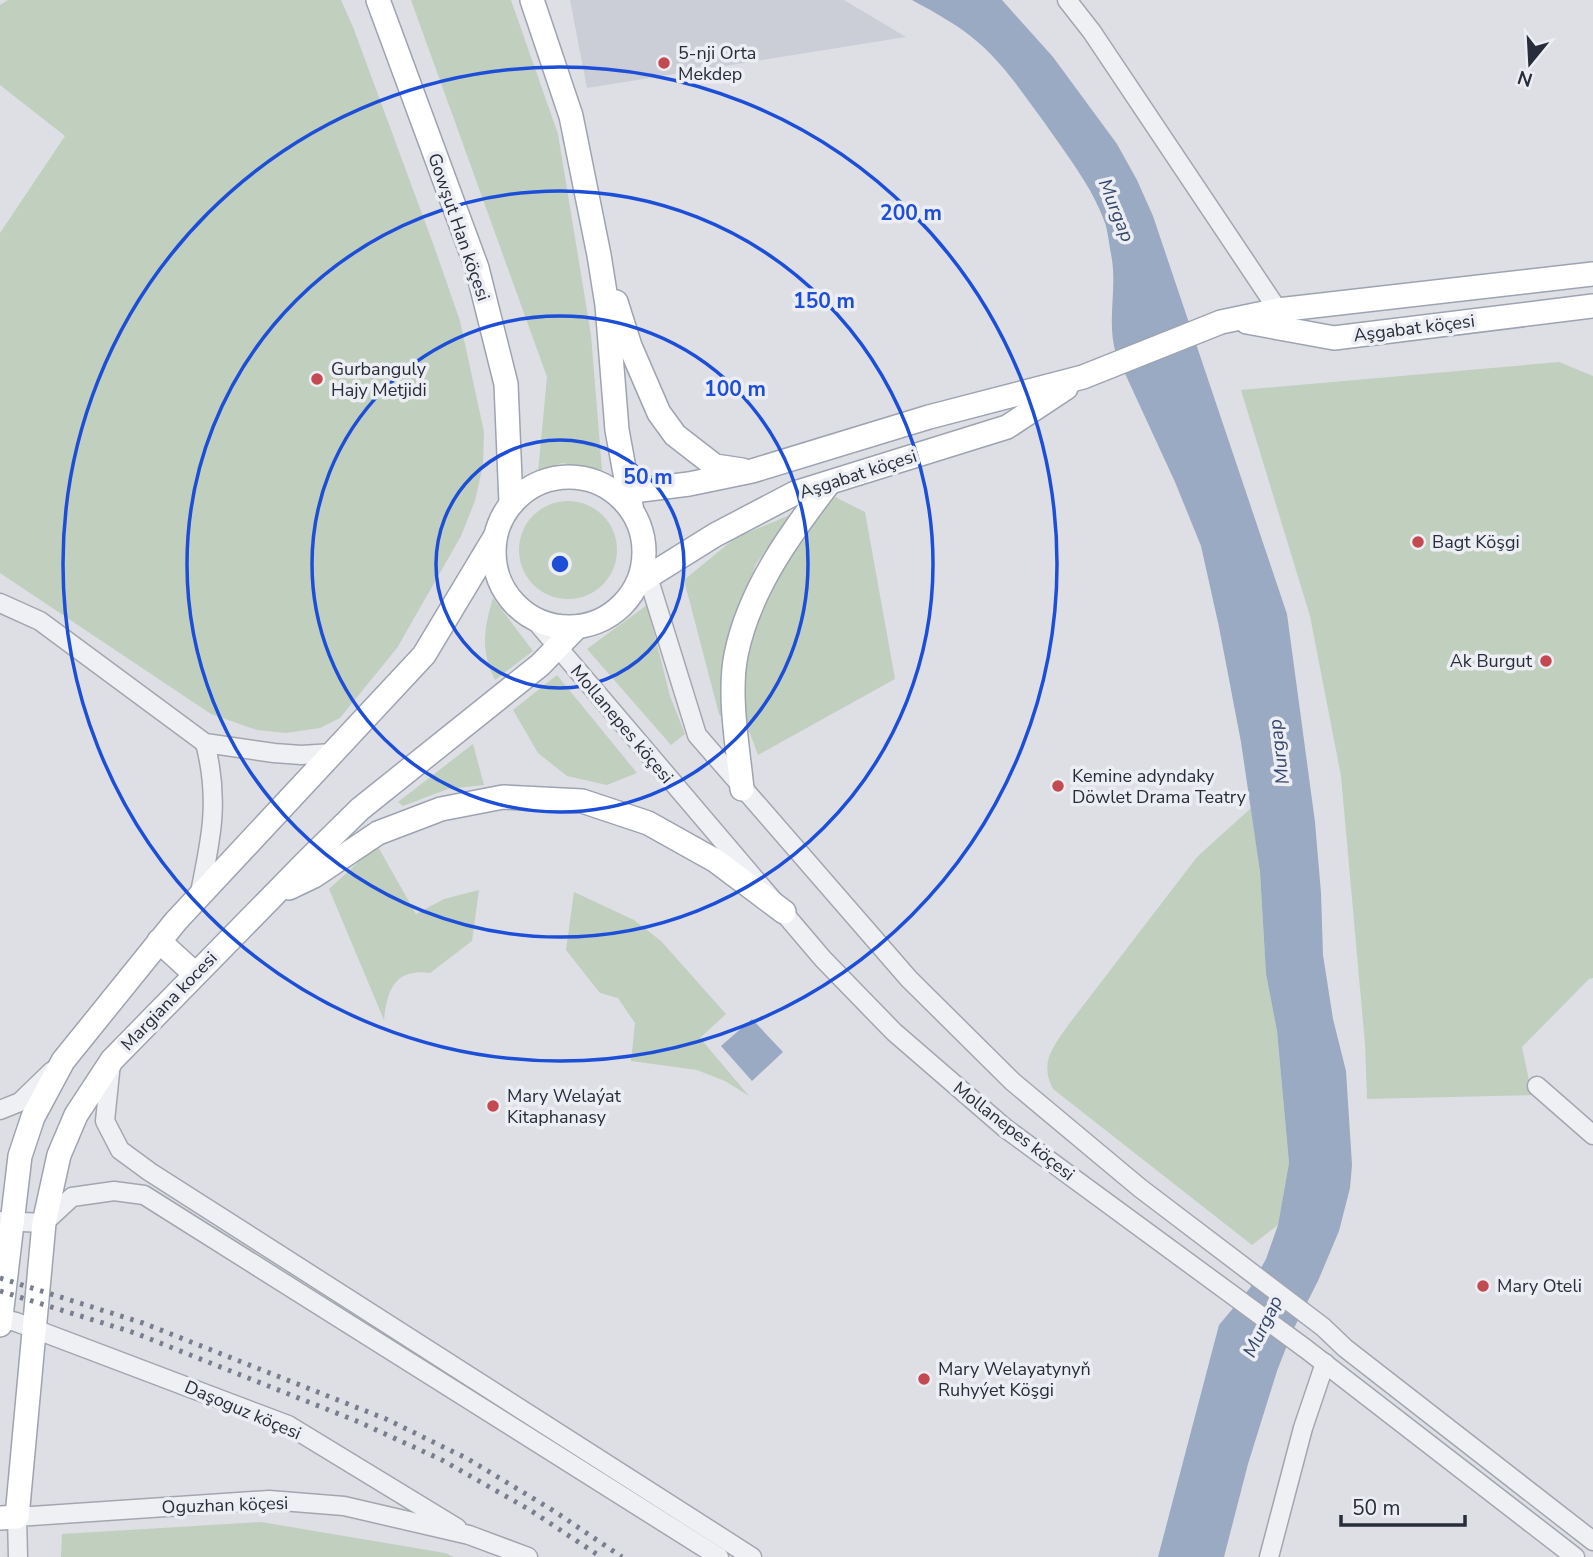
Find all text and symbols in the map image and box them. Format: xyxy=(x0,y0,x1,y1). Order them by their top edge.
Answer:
north arrow xyxy=(1495,28,1565,98)
place label: 5-nji Orta Mekdep xyxy=(678,41,756,86)
marker: 5-nji Orta Mekdep xyxy=(656,55,672,71)
text: N xyxy=(1514,64,1536,93)
street label: Gowşut Han köçesi xyxy=(422,150,496,304)
water label: Murgap xyxy=(1092,175,1140,246)
text: 200 m xyxy=(880,199,942,227)
text: 150 m xyxy=(793,287,855,315)
street label: Aşgabat köçesi xyxy=(1352,309,1476,347)
place label: Gurbanguly Hajy Metjidi xyxy=(331,357,427,402)
marker: Gurbanguly Hajy Metjidi xyxy=(309,371,325,387)
text: 100 m xyxy=(704,375,766,403)
street label: Aşgabat köçesi xyxy=(796,444,920,504)
text: 50 m xyxy=(623,463,673,491)
place label: Bagt Köşgi xyxy=(1432,530,1520,554)
marker: Bagt Köşgi xyxy=(1410,534,1426,550)
centre of rings xyxy=(548,552,572,576)
place label: Ak Burgut xyxy=(1450,649,1533,673)
marker: Ak Burgut xyxy=(1538,653,1554,669)
street label: Mollanepes köçesi xyxy=(565,660,679,788)
water label: Murgap xyxy=(1262,718,1296,786)
place label: Kemine adyndaky Döwlet Drama Teatry xyxy=(1072,764,1247,809)
marker: Kemine adyndaky Döwlet Drama Teatry xyxy=(1050,778,1066,794)
street label: Margiana kocesi xyxy=(115,946,223,1056)
street label: Mollanepes köçesi xyxy=(948,1076,1080,1186)
place label: Mary Welaýat Kitaphanasy xyxy=(507,1084,622,1129)
marker: Mary Welaýat Kitaphanasy xyxy=(485,1098,501,1114)
place label: Mary Oteli xyxy=(1497,1274,1582,1298)
marker: Mary Oteli xyxy=(1475,1278,1491,1294)
water label: Murgap xyxy=(1237,1291,1289,1362)
place label: Mary Welayatynyň Ruhyýet Köşgi xyxy=(938,1357,1091,1402)
marker: Mary Welayatynyň Ruhyýet Köşgi xyxy=(916,1371,932,1387)
street label: Daşoguz köçesi xyxy=(181,1375,305,1445)
scale bar xyxy=(1341,1484,1465,1528)
street label: Oguzhan köçesi xyxy=(161,1491,289,1519)
text: 50 m xyxy=(1352,1494,1401,1522)

